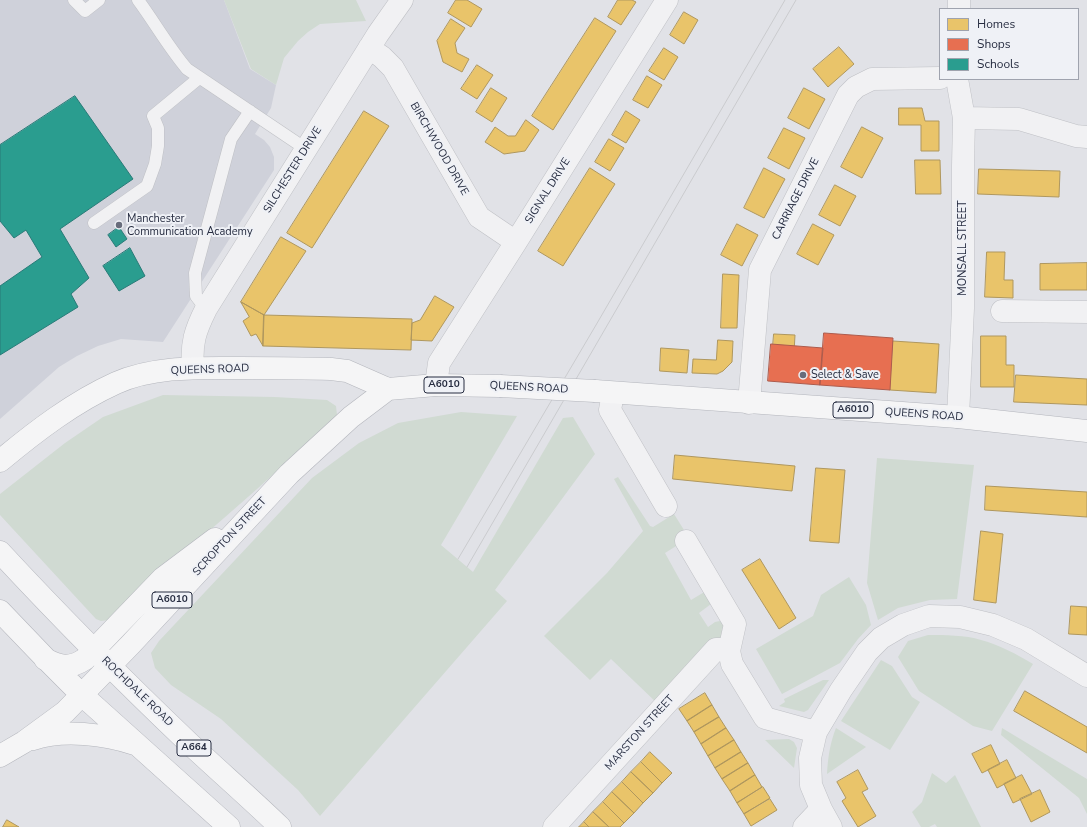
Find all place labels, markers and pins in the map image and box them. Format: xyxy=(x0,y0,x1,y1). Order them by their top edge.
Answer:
place label: Manchester Communication Academy xyxy=(127,212,253,238)
marker: Manchester Communication Academy xyxy=(114,220,124,230)
place label: Select & Save xyxy=(811,368,879,382)
marker: Select & Save xyxy=(798,370,808,380)

